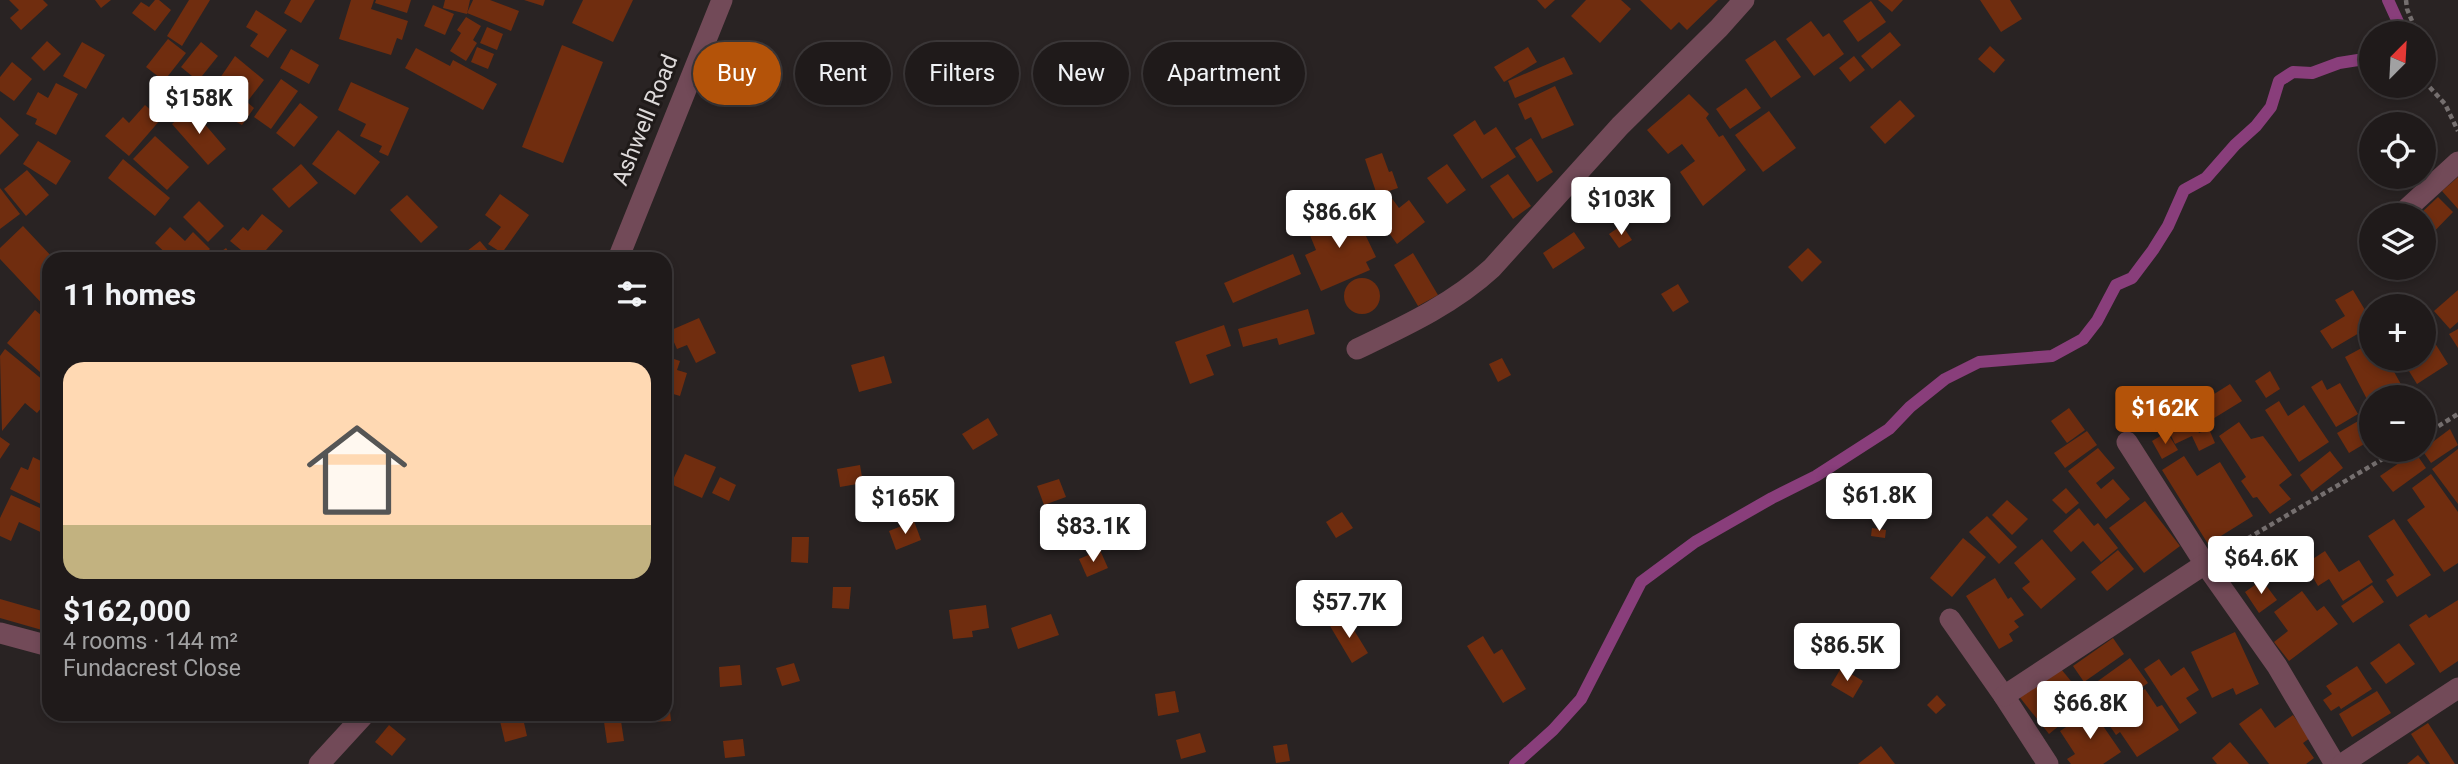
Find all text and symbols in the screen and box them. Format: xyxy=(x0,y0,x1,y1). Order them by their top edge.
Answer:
north arrow xyxy=(2359,21,2436,98)
map controls xyxy=(2359,21,2436,462)
chip: Buy xyxy=(693,42,781,105)
chip: Rent xyxy=(795,42,891,105)
chip: Filters xyxy=(905,42,1019,105)
chip: New xyxy=(1033,42,1129,105)
chip: Apartment xyxy=(1143,42,1305,105)
street label: Ashwell Road xyxy=(607,51,683,189)
pin: $158K xyxy=(150,76,248,136)
text: $158K xyxy=(165,85,233,112)
button: locate xyxy=(2359,112,2436,189)
pin: $103K xyxy=(1572,177,1670,237)
text: $103K xyxy=(1587,186,1655,213)
pin: $86.6K xyxy=(1282,190,1396,250)
text: $86.6K xyxy=(1302,199,1376,226)
button: layers xyxy=(2359,203,2436,280)
icon: filters xyxy=(613,275,651,313)
text: 11 homes xyxy=(63,277,196,312)
button: + xyxy=(2359,294,2436,371)
button: − xyxy=(2359,385,2436,462)
pin: $162K xyxy=(2116,386,2214,446)
text: $162K xyxy=(2131,395,2199,422)
icon: home xyxy=(294,407,420,533)
pin: $61.8K xyxy=(1822,474,1936,533)
pin: $165K xyxy=(856,476,954,536)
text: $61.8K xyxy=(1842,482,1916,509)
text: $165K xyxy=(871,485,939,512)
pin: $83.1K xyxy=(1036,504,1150,564)
text: $83.1K xyxy=(1056,513,1130,540)
pin: $64.6K xyxy=(2204,536,2318,596)
text: $64.6K xyxy=(2224,545,2298,572)
pin: $57.7K xyxy=(1292,580,1406,640)
text: $57.7K xyxy=(1312,589,1386,616)
text: $162,000 xyxy=(63,593,191,628)
pin: $86.5K xyxy=(1790,624,1904,683)
text: 4 rooms · 144 m² xyxy=(63,628,238,655)
text: $86.5K xyxy=(1810,632,1884,659)
text: Fundacrest Close xyxy=(63,655,241,682)
pin: $66.8K xyxy=(2033,682,2147,741)
text: $66.8K xyxy=(2053,690,2127,717)

